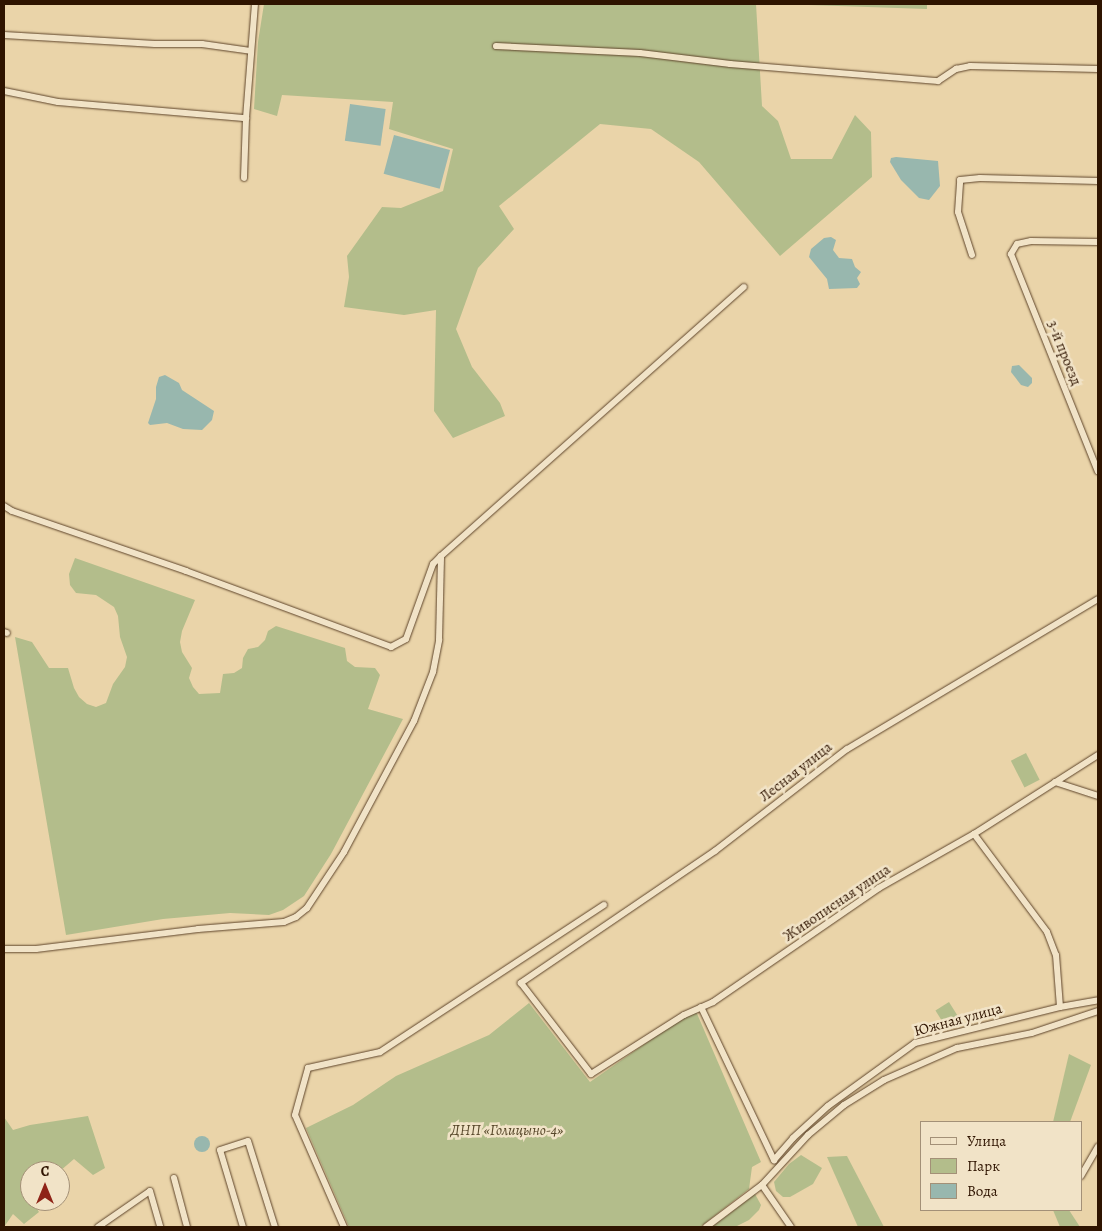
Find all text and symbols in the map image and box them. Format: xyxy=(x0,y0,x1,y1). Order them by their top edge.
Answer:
street label: 3-й проезд xyxy=(1043,318,1085,388)
street label: Лесная улица xyxy=(756,738,836,806)
street label: Живописная улица xyxy=(780,861,894,945)
street label: Южная улица xyxy=(912,1000,1004,1040)
legend xyxy=(920,1121,1082,1211)
park label: ДНП «Голицыно-4» xyxy=(451,1122,563,1140)
text: Улица xyxy=(967,1131,1006,1151)
text: Парк xyxy=(967,1156,1000,1176)
north arrow xyxy=(20,1161,70,1211)
text: С xyxy=(41,1162,49,1181)
text: Вода xyxy=(967,1181,998,1201)

